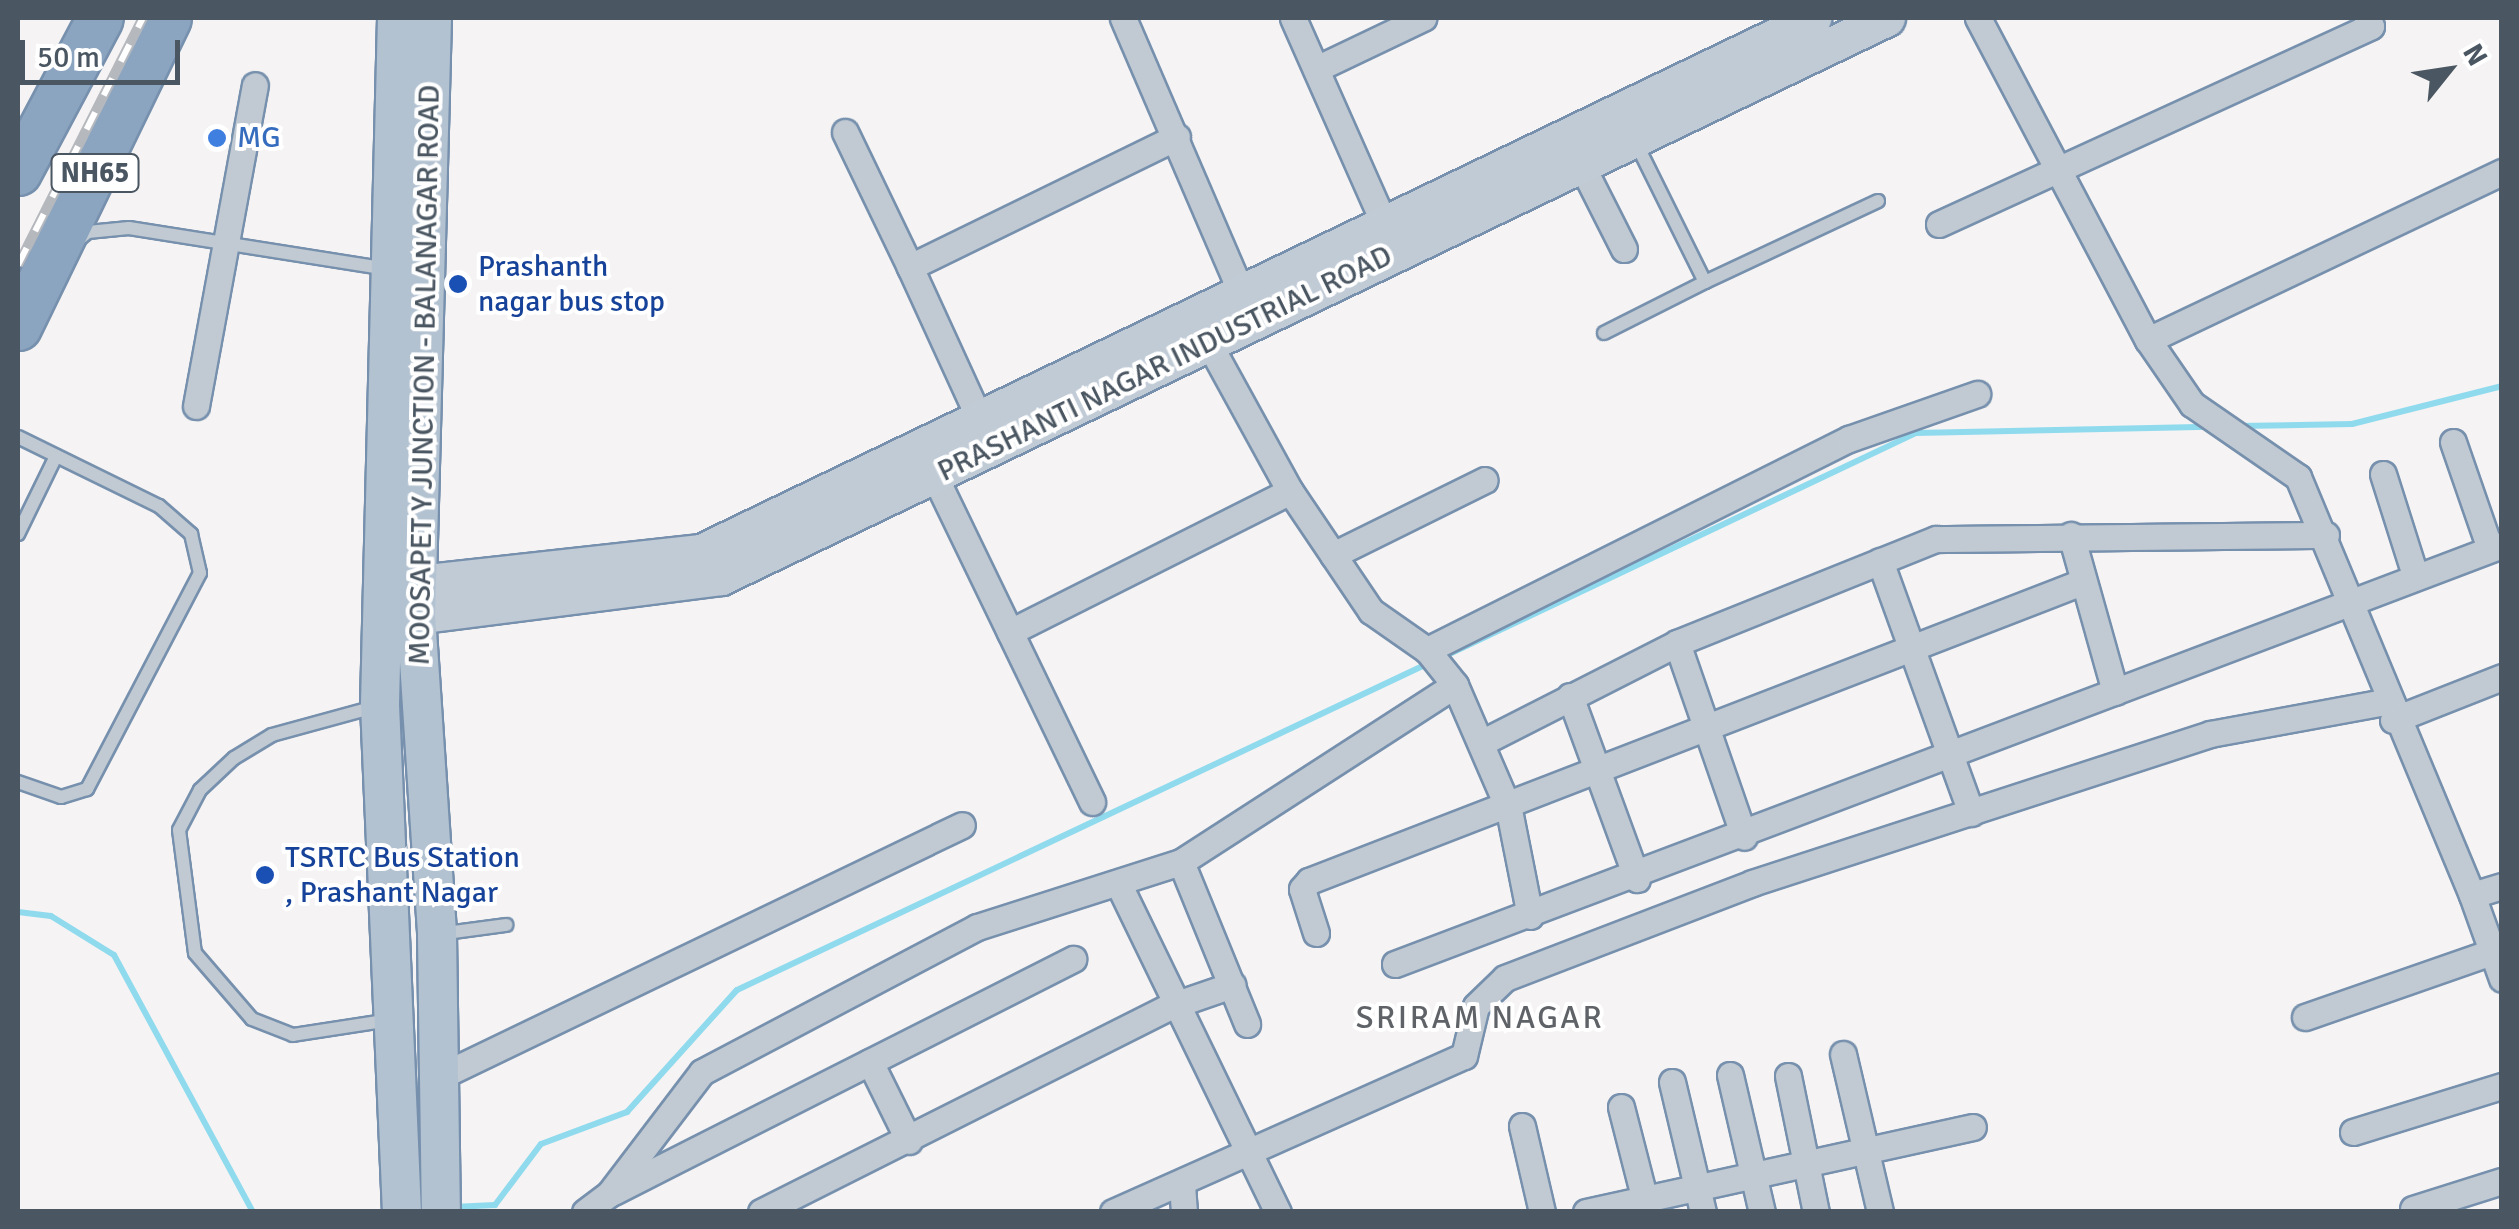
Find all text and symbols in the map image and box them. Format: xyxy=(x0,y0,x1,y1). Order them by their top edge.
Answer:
scale bar xyxy=(25,20,185,82)
north arrow xyxy=(2399,20,2499,120)
text: N xyxy=(2455,38,2495,72)
text: 50 m xyxy=(37,39,100,76)
street label: MOOSAPET Y JUNCTION - BALANAGAR ROAD xyxy=(402,84,448,666)
place label: MG xyxy=(237,120,281,156)
marker: MG xyxy=(206,127,228,149)
road number: NH65 xyxy=(50,150,140,196)
street label: PRASHANTI NAGAR INDUSTRIAL ROAD xyxy=(932,238,1398,490)
place label: Prashanth nagar bus stop xyxy=(478,249,665,320)
marker: Prashanth nagar bus stop xyxy=(447,273,469,295)
place label: TSRTC Bus Station , Prashant Nagar xyxy=(285,840,520,910)
marker: TSRTC Bus Station , Prashant Nagar xyxy=(254,864,276,886)
district label: SRIRAM NAGAR xyxy=(1356,999,1604,1037)

